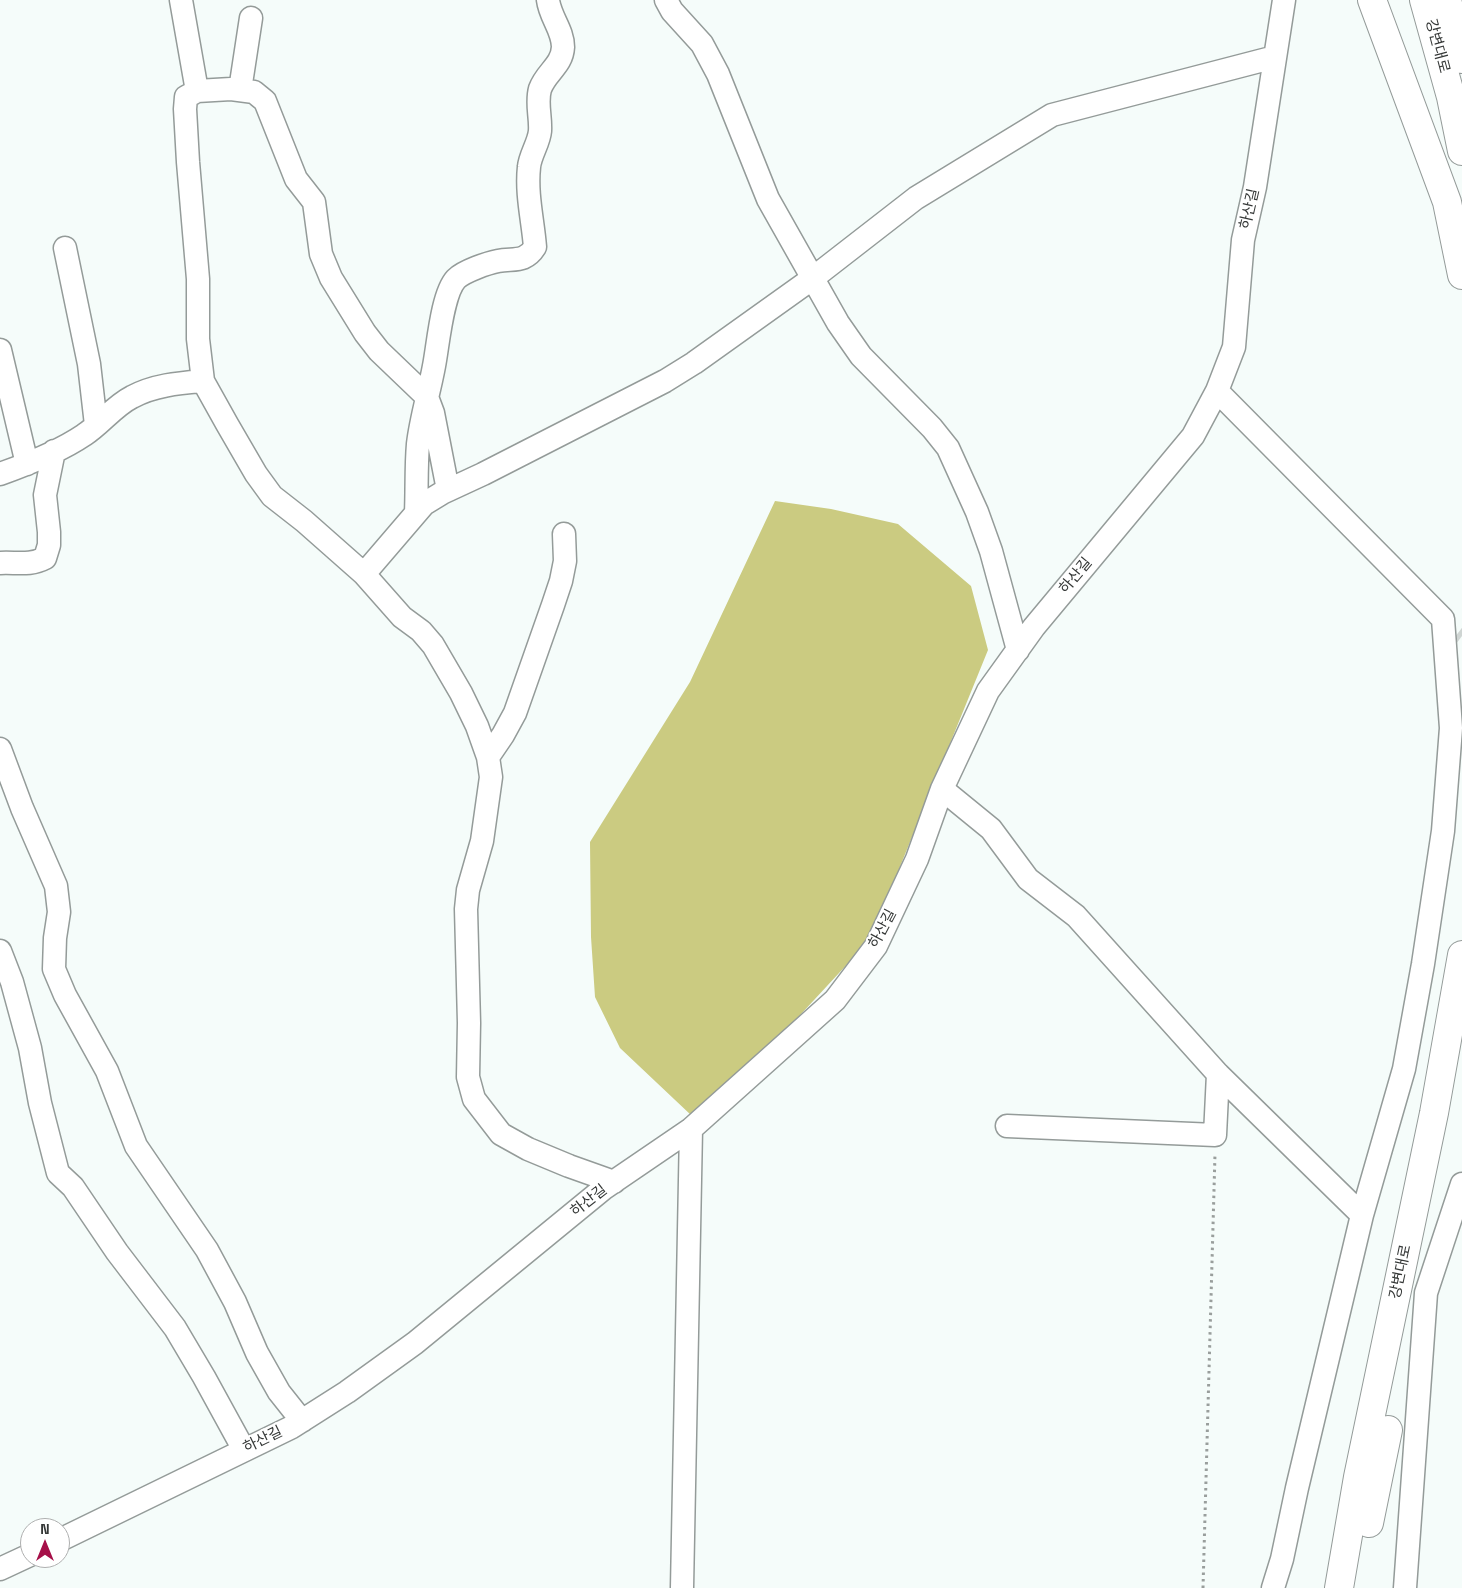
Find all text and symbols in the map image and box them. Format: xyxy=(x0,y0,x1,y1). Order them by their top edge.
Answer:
street label: 강변대로 xyxy=(1421,17,1453,75)
street label: 하산길 xyxy=(1237,187,1263,231)
street label: 하산길 xyxy=(1056,554,1096,598)
street label: 하산길 xyxy=(865,906,901,952)
street label: 하산길 xyxy=(567,1181,611,1221)
street label: 강변대로 xyxy=(1386,1243,1416,1301)
street label: 하산길 xyxy=(240,1423,286,1457)
north arrow xyxy=(20,1518,70,1568)
text: N xyxy=(40,1520,50,1538)

